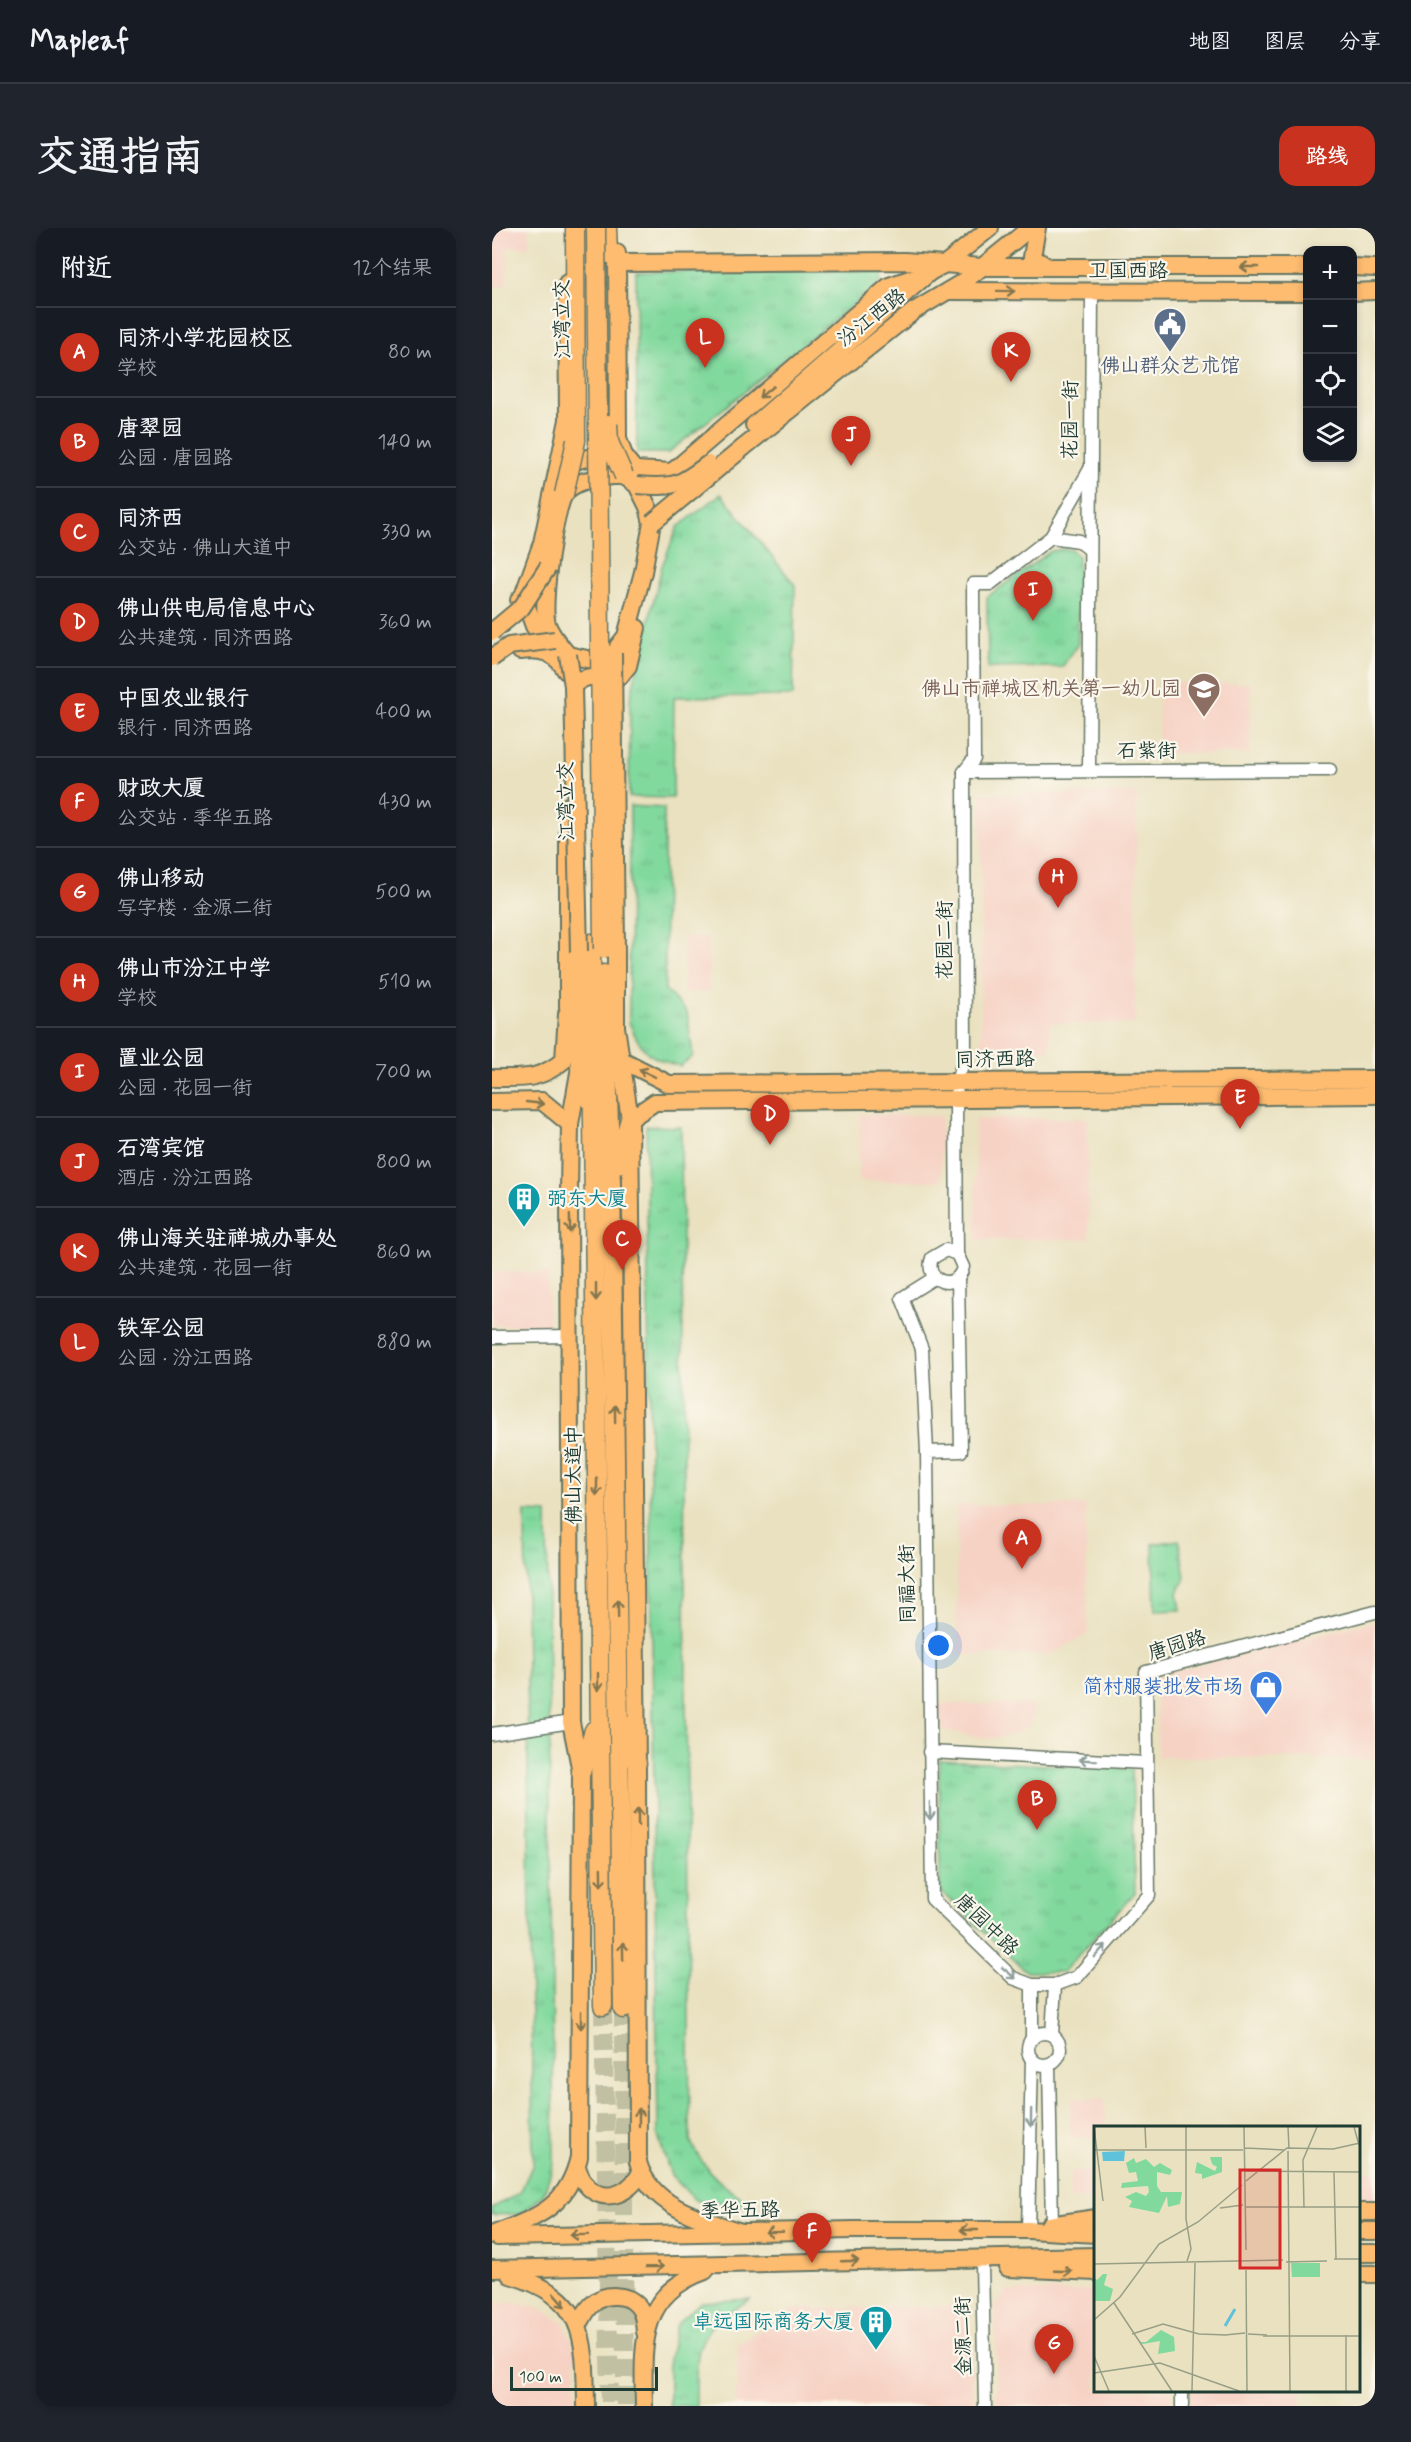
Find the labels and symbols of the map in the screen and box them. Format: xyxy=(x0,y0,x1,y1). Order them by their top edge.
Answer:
street label: 卫国西路 xyxy=(1088,258,1169,285)
one-way arrow xyxy=(1240,261,1260,273)
street label: 江湾立交 xyxy=(549,279,577,359)
street label: 汾江西路 xyxy=(832,282,913,353)
one-way arrow xyxy=(996,286,1016,297)
public building icon: 佛山群众艺术馆 xyxy=(1152,306,1188,353)
pin: L xyxy=(686,318,724,368)
pin: K xyxy=(992,332,1030,382)
place label: 佛山群众艺术馆 xyxy=(1100,353,1240,380)
street label: 花园一街 xyxy=(1057,380,1085,460)
one-way arrow xyxy=(758,385,774,398)
pin: J xyxy=(832,416,870,466)
pin: I xyxy=(1014,572,1052,621)
school or university icon: 佛山市禅城区机关第一幼儿园 xyxy=(1186,671,1222,718)
place label: 佛山市禅城区机关第一幼儿园 xyxy=(921,676,1181,703)
street label: 石紫街 xyxy=(1117,738,1177,765)
street label: 江湾立交 xyxy=(553,761,581,841)
pin: H xyxy=(1038,858,1078,908)
street label: 花园二街 xyxy=(932,900,959,980)
street label: 同济西路 xyxy=(955,1046,1036,1074)
one-way arrow xyxy=(638,1066,656,1078)
pin: E xyxy=(1220,1080,1260,1129)
pin: D xyxy=(750,1096,790,1145)
one-way arrow xyxy=(525,1097,544,1108)
building icon: 弼东大厦 xyxy=(506,1181,542,1228)
place label: 弼东大厦 xyxy=(547,1186,627,1213)
one-way arrow xyxy=(564,1214,576,1234)
pin: C xyxy=(602,1220,642,1270)
one-way arrow xyxy=(590,1282,602,1302)
one-way arrow xyxy=(609,1405,620,1425)
street label: 佛山大道中 xyxy=(561,1425,588,1525)
one-way arrow xyxy=(591,1477,603,1497)
pin: A xyxy=(1002,1520,1042,1569)
street label: 同福大街 xyxy=(894,1544,922,1624)
one-way arrow xyxy=(612,1600,623,1620)
street label: 唐园路 xyxy=(1144,1624,1211,1668)
your location xyxy=(924,1631,953,1660)
shop icon: 简村服装批发市场 xyxy=(1248,1669,1284,1716)
one-way arrow xyxy=(592,1672,604,1692)
place label: 简村服装批发市场 xyxy=(1083,1674,1243,1701)
one-way arrow xyxy=(1078,1755,1098,1766)
pin: B xyxy=(1018,1780,1056,1830)
one-way arrow xyxy=(924,1800,936,1820)
one-way arrow xyxy=(632,1807,644,1827)
one-way arrow xyxy=(595,1867,606,1887)
street label: 唐园中路 xyxy=(948,1888,1025,1963)
one-way arrow xyxy=(617,1942,628,1962)
one-way arrow xyxy=(1093,1943,1107,1958)
one-way arrow xyxy=(1001,1966,1017,1979)
one-way arrow xyxy=(575,2009,587,2029)
one-way arrow xyxy=(633,2107,645,2127)
one-way arrow xyxy=(1025,2107,1037,2127)
inset map xyxy=(1094,2126,1360,2391)
street label: 季华五路 xyxy=(700,2197,781,2225)
pin: F xyxy=(792,2214,832,2263)
one-way arrow xyxy=(960,2224,980,2236)
one-way arrow xyxy=(765,2226,785,2238)
one-way arrow xyxy=(570,2230,590,2241)
one-way arrow xyxy=(840,2256,860,2267)
one-way arrow xyxy=(645,2261,665,2273)
one-way arrow xyxy=(1052,2266,1072,2277)
one-way arrow xyxy=(552,2292,566,2307)
street label: 金源二街 xyxy=(950,2296,978,2376)
building icon: 卓远国际商务大厦 xyxy=(858,2304,894,2351)
place label: 卓远国际商务大厦 xyxy=(693,2309,853,2336)
pin: G xyxy=(1034,2324,1074,2374)
scale bar xyxy=(510,2364,658,2392)

